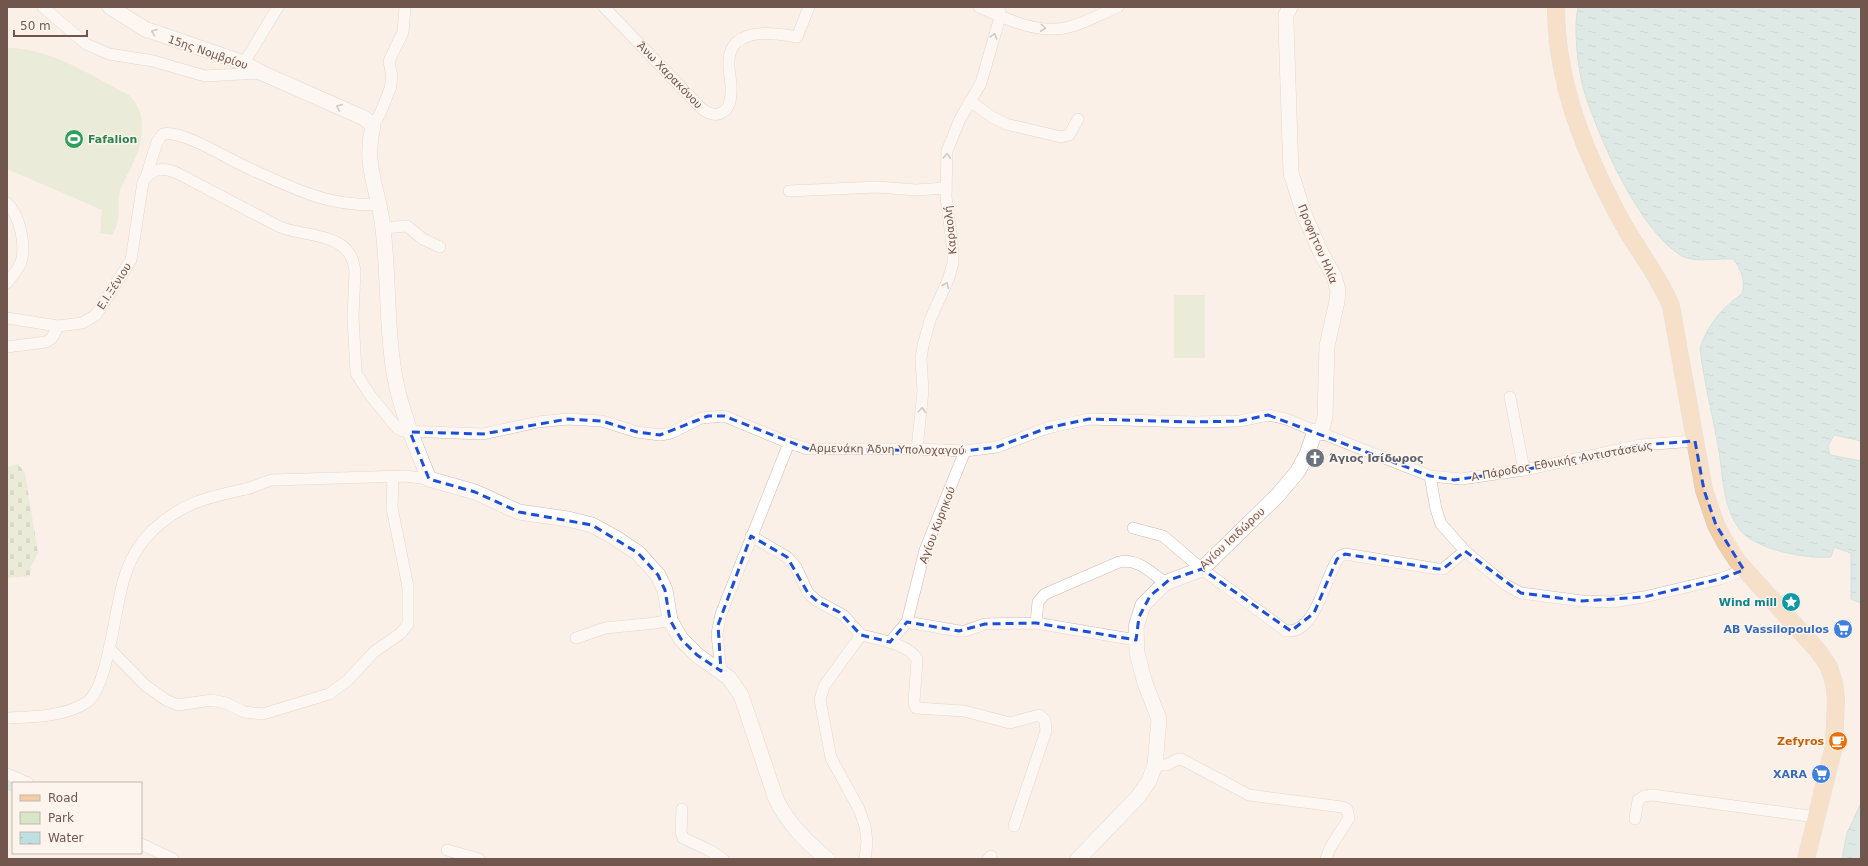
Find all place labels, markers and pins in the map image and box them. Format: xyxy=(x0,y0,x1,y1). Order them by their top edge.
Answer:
sports icon: Fafalion xyxy=(63,128,85,150)
place label: Fafalion xyxy=(88,133,137,146)
church icon: Άγιος Ισίδωρος xyxy=(1304,447,1326,469)
place label: Άγιος Ισίδωρος xyxy=(1329,452,1423,465)
place icon: Wind mill xyxy=(1780,591,1802,613)
place label: Wind mill xyxy=(1719,596,1777,609)
supermarket icon: AB Vassilopoulos xyxy=(1832,618,1854,640)
place label: AB Vassilopoulos xyxy=(1724,623,1829,636)
cafe icon: Zefyros xyxy=(1827,730,1849,752)
place label: Zefyros xyxy=(1777,735,1824,748)
supermarket icon: XARA xyxy=(1810,763,1832,785)
place label: XARA xyxy=(1773,768,1807,781)

